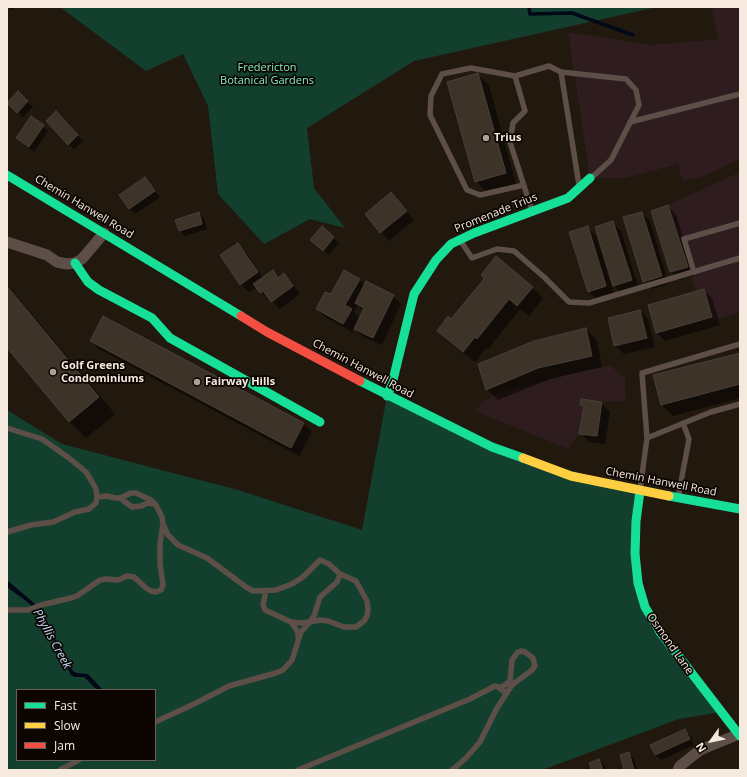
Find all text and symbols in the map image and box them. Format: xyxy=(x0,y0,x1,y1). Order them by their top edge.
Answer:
park label: Fredericton Botanical Gardens xyxy=(220,61,314,87)
place label: Trius xyxy=(494,131,521,145)
marker: Trius xyxy=(481,133,491,143)
street label: Chemin Hanwell Road xyxy=(32,172,136,242)
street label: Promenade Trius xyxy=(453,190,539,236)
street label: Chemin Hanwell Road xyxy=(310,337,416,401)
place label: Golf Greens Condominiums xyxy=(61,359,144,385)
marker: Golf Greens Condominiums xyxy=(48,367,58,377)
place label: Fairway Hills xyxy=(205,375,275,389)
marker: Fairway Hills xyxy=(192,377,202,387)
street label: Chemin Hanwell Road xyxy=(604,465,718,499)
water label: Phyllis Creek xyxy=(30,607,74,671)
street label: Osmond Lane xyxy=(644,611,696,677)
legend xyxy=(16,689,156,761)
text: Fast xyxy=(54,697,77,714)
text: Slow xyxy=(54,717,80,734)
north arrow xyxy=(691,721,731,761)
text: Jam xyxy=(54,737,75,754)
text: N xyxy=(692,740,709,756)

